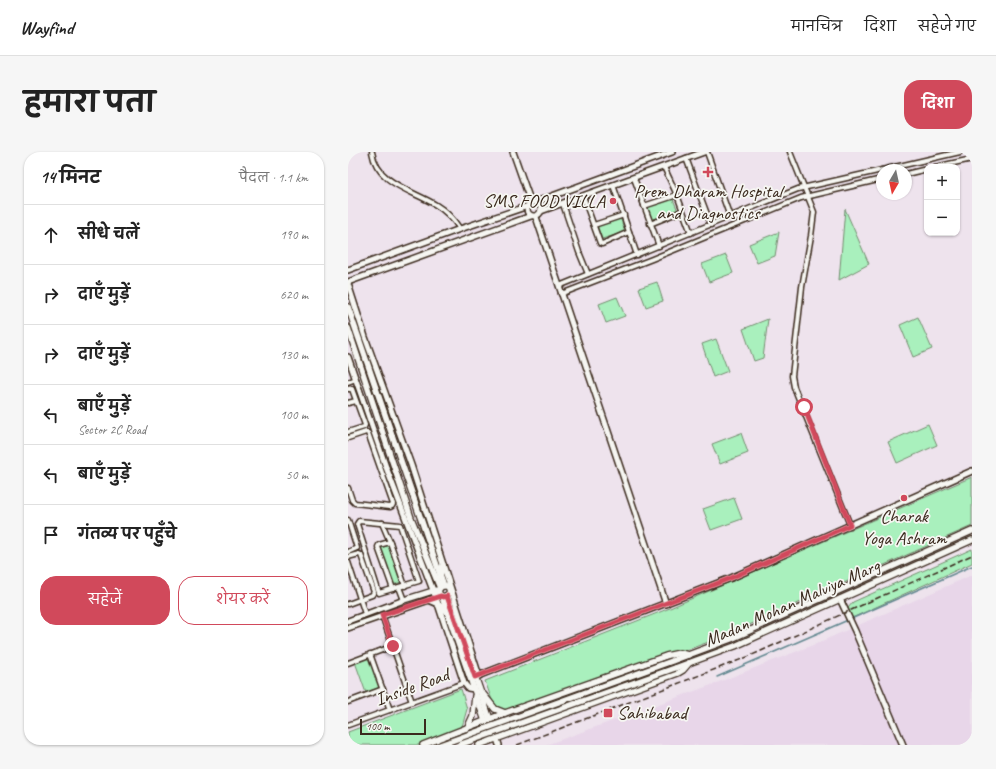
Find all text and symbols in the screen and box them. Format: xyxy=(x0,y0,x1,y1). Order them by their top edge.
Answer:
text: Wayfind xyxy=(20,16,73,40)
text: मानचित्र xyxy=(791,18,842,35)
text: दिशा xyxy=(864,18,896,35)
text: सहेजे गए xyxy=(918,18,976,35)
button: दिशा xyxy=(904,80,972,129)
text: हमारा पता xyxy=(24,85,155,120)
north arrow xyxy=(876,164,912,200)
map controls xyxy=(924,164,960,236)
button: + xyxy=(924,164,960,200)
marker: Prem Dharam Hospital and Diagnostics xyxy=(702,166,714,178)
text: 14 मिनट xyxy=(40,167,101,188)
text: पैदल · 1.1 km xyxy=(239,170,308,186)
place label: Prem Dharam Hospital and Diagnostics xyxy=(634,179,786,225)
place label: SMS FOOD VILLA xyxy=(483,189,606,213)
marker: SMS FOOD VILLA xyxy=(608,196,618,206)
button: − xyxy=(924,200,960,236)
icon: ahead xyxy=(40,224,62,246)
text: सीधे चलें xyxy=(78,225,139,244)
text: 190 m xyxy=(280,227,308,243)
icon: right xyxy=(40,284,62,306)
text: दाएँ मुड़ें xyxy=(78,285,130,304)
text: 620 m xyxy=(280,287,308,303)
icon: right xyxy=(40,344,62,366)
text: दाएँ मुड़ें xyxy=(78,345,130,364)
text: 130 m xyxy=(280,347,308,363)
text: बाएँ मुड़ें xyxy=(78,397,130,416)
route start xyxy=(795,398,813,416)
icon: left xyxy=(40,404,62,426)
text: 100 m xyxy=(280,407,308,423)
text: Sector 2C Road xyxy=(78,422,146,438)
icon: left xyxy=(40,464,62,486)
text: बाएँ मुड़ें xyxy=(78,465,130,484)
text: 50 m xyxy=(286,467,308,483)
marker: Charak Yoga Ashram xyxy=(899,493,909,503)
place label: Charak Yoga Ashram xyxy=(861,504,948,550)
icon: arrive xyxy=(40,524,62,546)
text: गंतव्य पर पहुँचे xyxy=(78,525,176,544)
street label: Madan Mohan Malviya Marg xyxy=(701,553,884,652)
button: सहेजें xyxy=(40,576,170,625)
button: शेयर करें xyxy=(178,576,308,625)
route end xyxy=(384,637,402,655)
street label: Inside Road xyxy=(372,661,455,711)
place label: Sahibabad xyxy=(617,701,690,725)
marker: Sahibabad xyxy=(602,707,614,719)
scale bar xyxy=(360,717,426,736)
text: 100 m xyxy=(366,719,390,733)

